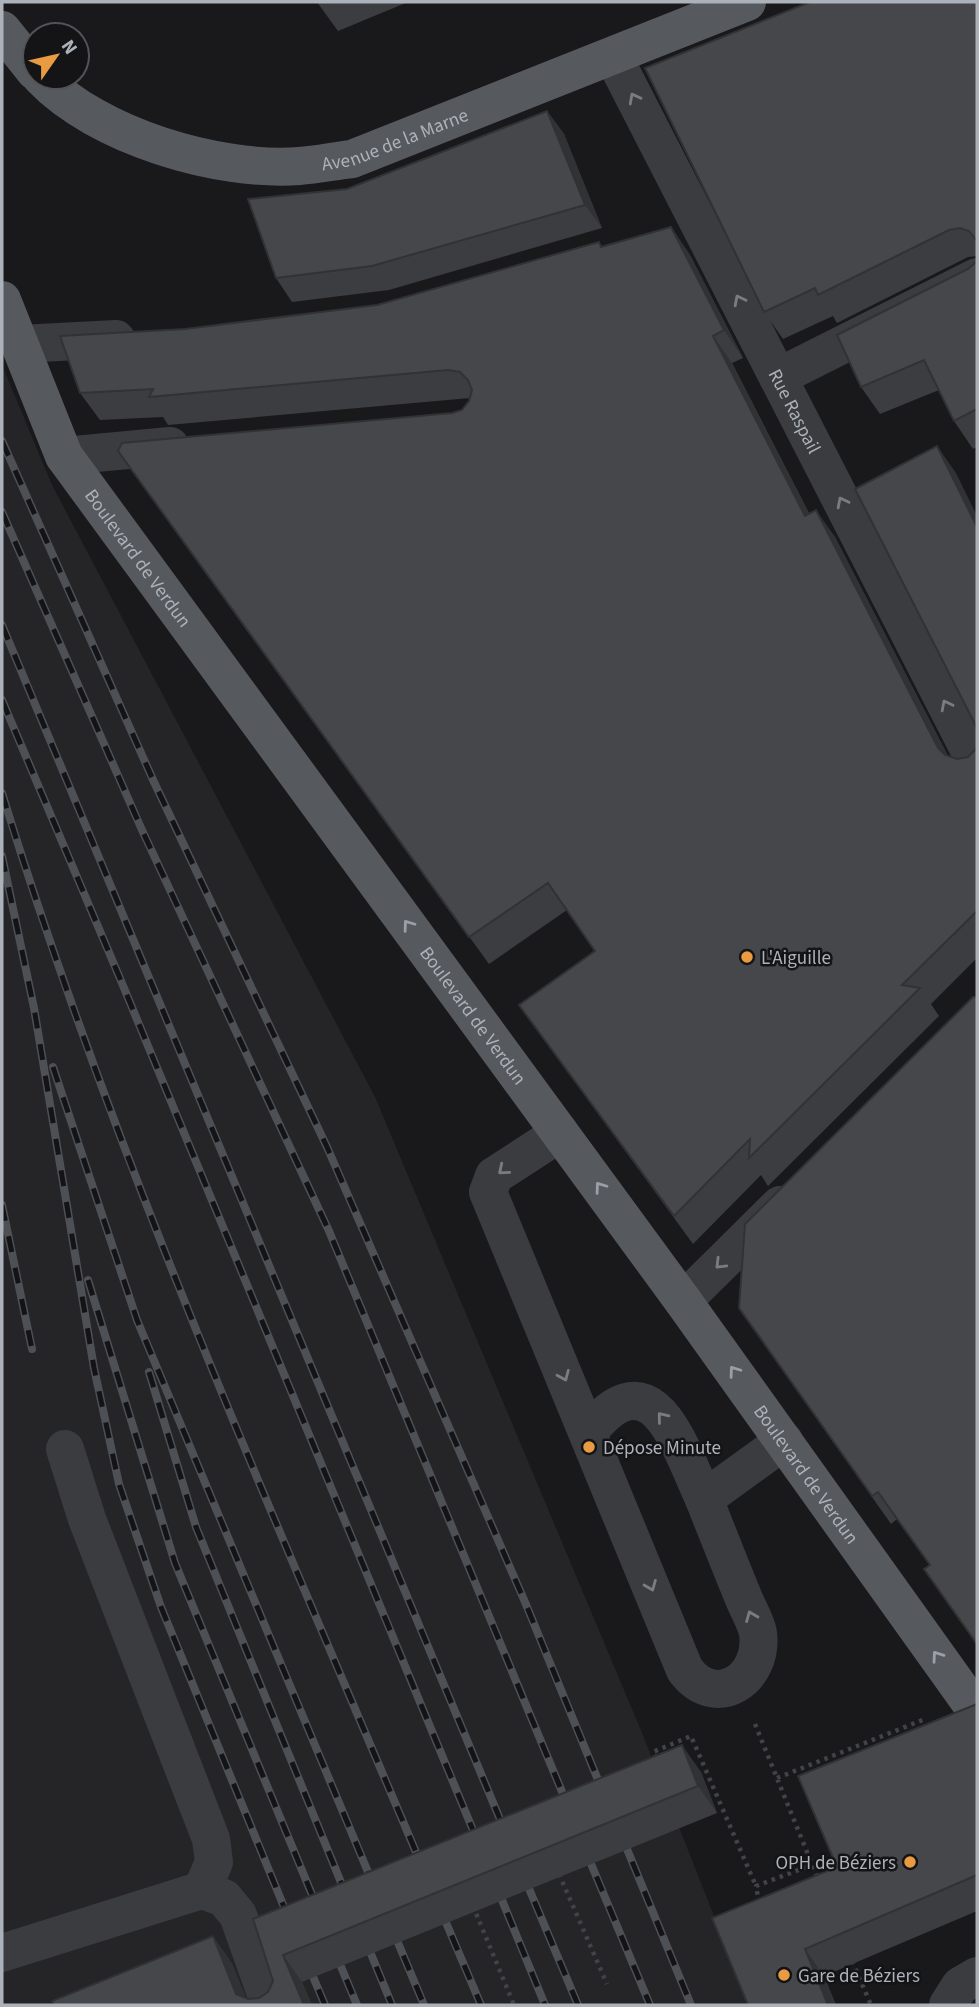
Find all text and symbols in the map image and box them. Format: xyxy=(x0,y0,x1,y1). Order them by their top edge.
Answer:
north arrow xyxy=(21,21,91,91)
text: N xyxy=(54,35,84,60)
one-way arrow xyxy=(629,92,643,105)
street label: Avenue de la Marne xyxy=(320,102,473,178)
one-way arrow xyxy=(733,295,747,307)
street label: Rue Raspail xyxy=(761,364,827,459)
street label: Boulevard de Verdun xyxy=(78,484,197,633)
one-way arrow xyxy=(837,497,851,510)
one-way arrow xyxy=(941,700,954,712)
one-way arrow xyxy=(404,920,416,933)
street label: Boulevard de Verdun xyxy=(413,941,532,1091)
place label: L'Aiguille xyxy=(761,945,831,972)
marker: L'Aiguille xyxy=(739,949,755,965)
one-way arrow xyxy=(498,1161,510,1174)
one-way arrow xyxy=(596,1183,608,1195)
one-way arrow xyxy=(716,1256,729,1269)
one-way arrow xyxy=(730,1366,742,1379)
one-way arrow xyxy=(555,1370,569,1382)
street label: Boulevard de Verdun xyxy=(746,1400,865,1550)
one-way arrow xyxy=(657,1412,670,1424)
place label: Dépose Minute xyxy=(603,1435,721,1462)
marker: Dépose Minute xyxy=(581,1439,597,1455)
one-way arrow xyxy=(643,1579,657,1592)
one-way arrow xyxy=(745,1610,759,1622)
one-way arrow xyxy=(933,1651,946,1664)
place label: OPH de Béziers xyxy=(775,1850,896,1877)
marker: OPH de Béziers xyxy=(902,1854,918,1870)
place label: Gare de Béziers xyxy=(798,1963,920,1990)
marker: Gare de Béziers xyxy=(776,1967,792,1983)

